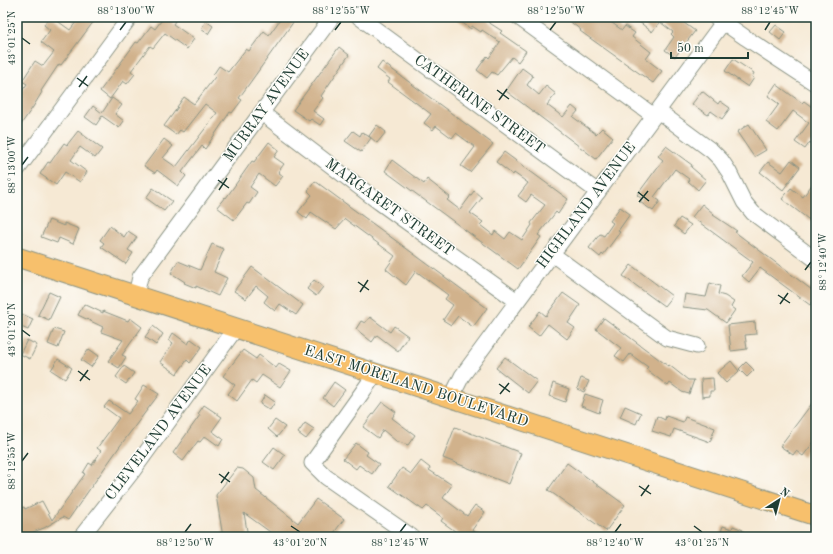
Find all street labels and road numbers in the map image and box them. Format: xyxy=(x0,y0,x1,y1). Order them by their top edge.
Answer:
street label: MURRAY AVENUE xyxy=(221,47,313,165)
street label: CATHERINE STREET xyxy=(411,53,547,157)
street label: HIGHLAND AVENUE xyxy=(535,140,639,272)
street label: MARGARET STREET xyxy=(322,156,456,260)
street label: EAST MORELAND BOULEVARD xyxy=(302,344,530,430)
street label: CLEVELAND AVENUE xyxy=(103,362,215,504)

